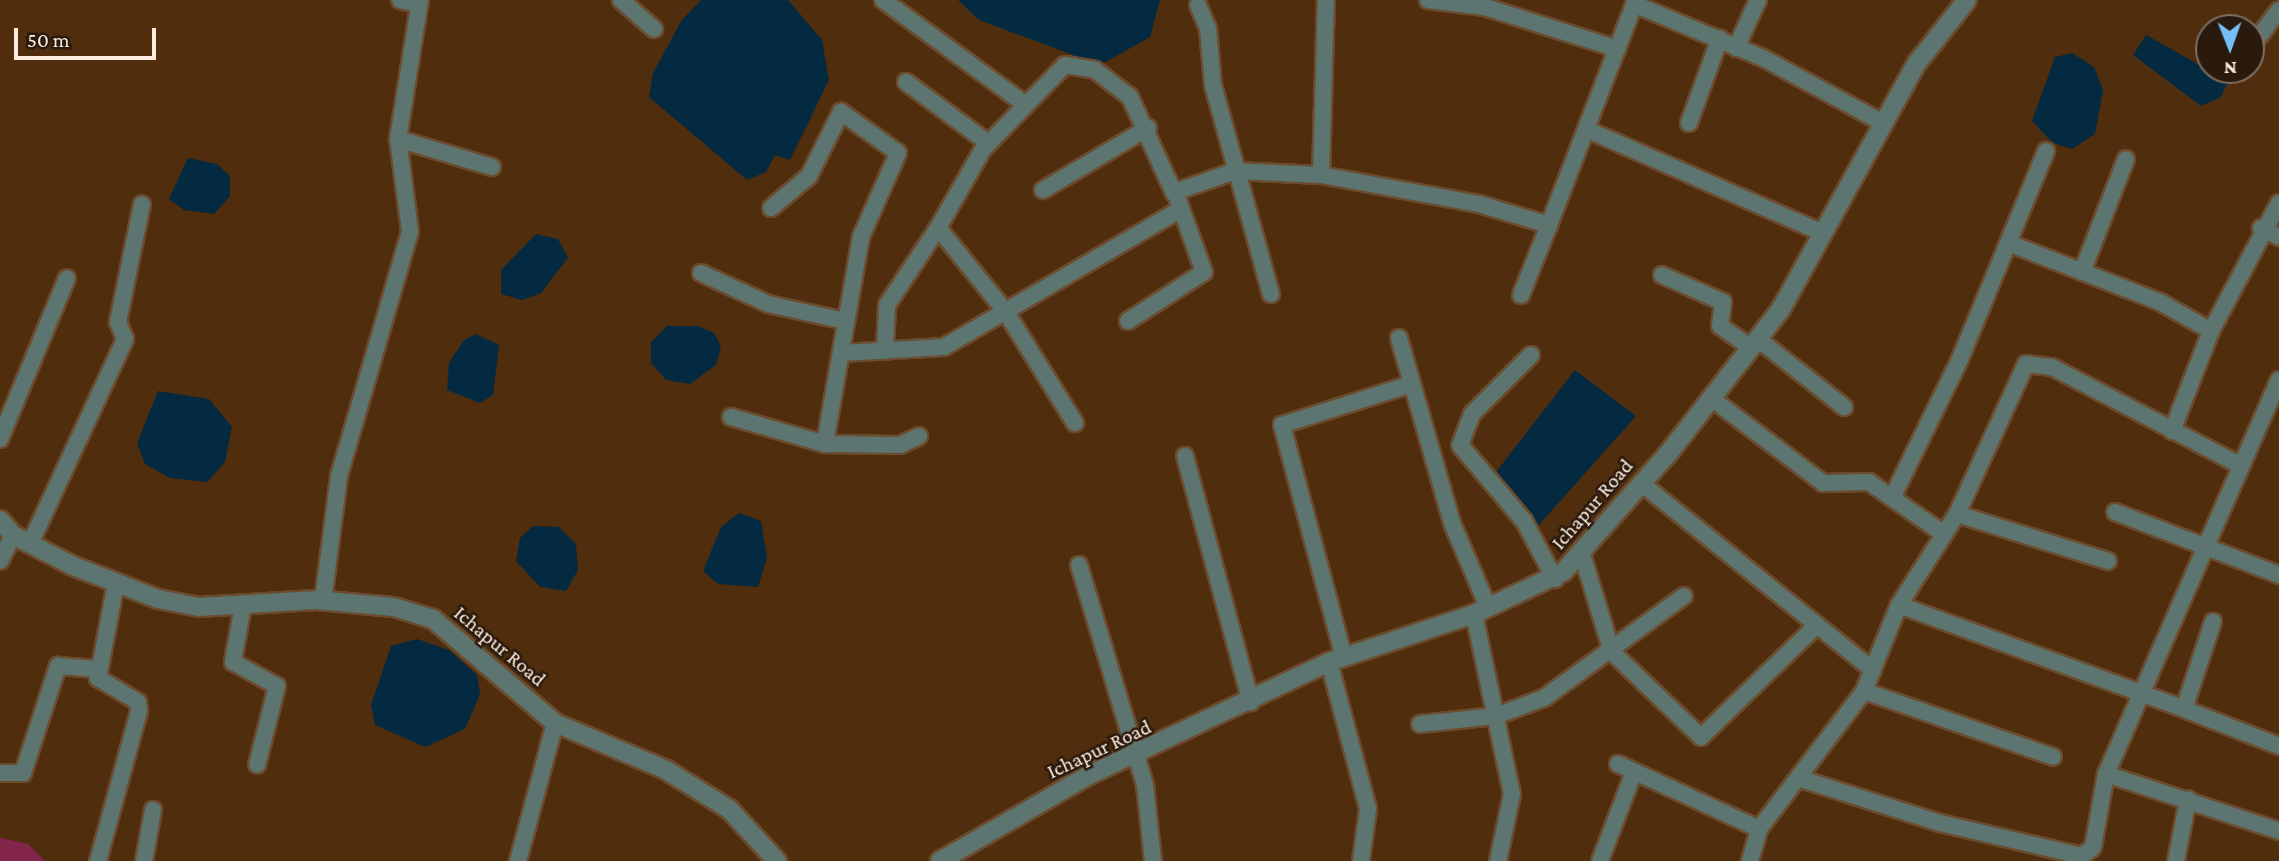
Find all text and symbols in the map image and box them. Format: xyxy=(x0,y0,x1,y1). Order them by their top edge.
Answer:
scale bar xyxy=(18,14,159,58)
north arrow xyxy=(2195,14,2265,84)
text: 50 m xyxy=(27,28,70,52)
text: N xyxy=(2224,58,2237,79)
street label: Ichapur Road xyxy=(1546,453,1638,555)
street label: Ichapur Road xyxy=(449,600,551,692)
street label: Ichapur Road xyxy=(1043,714,1155,784)

